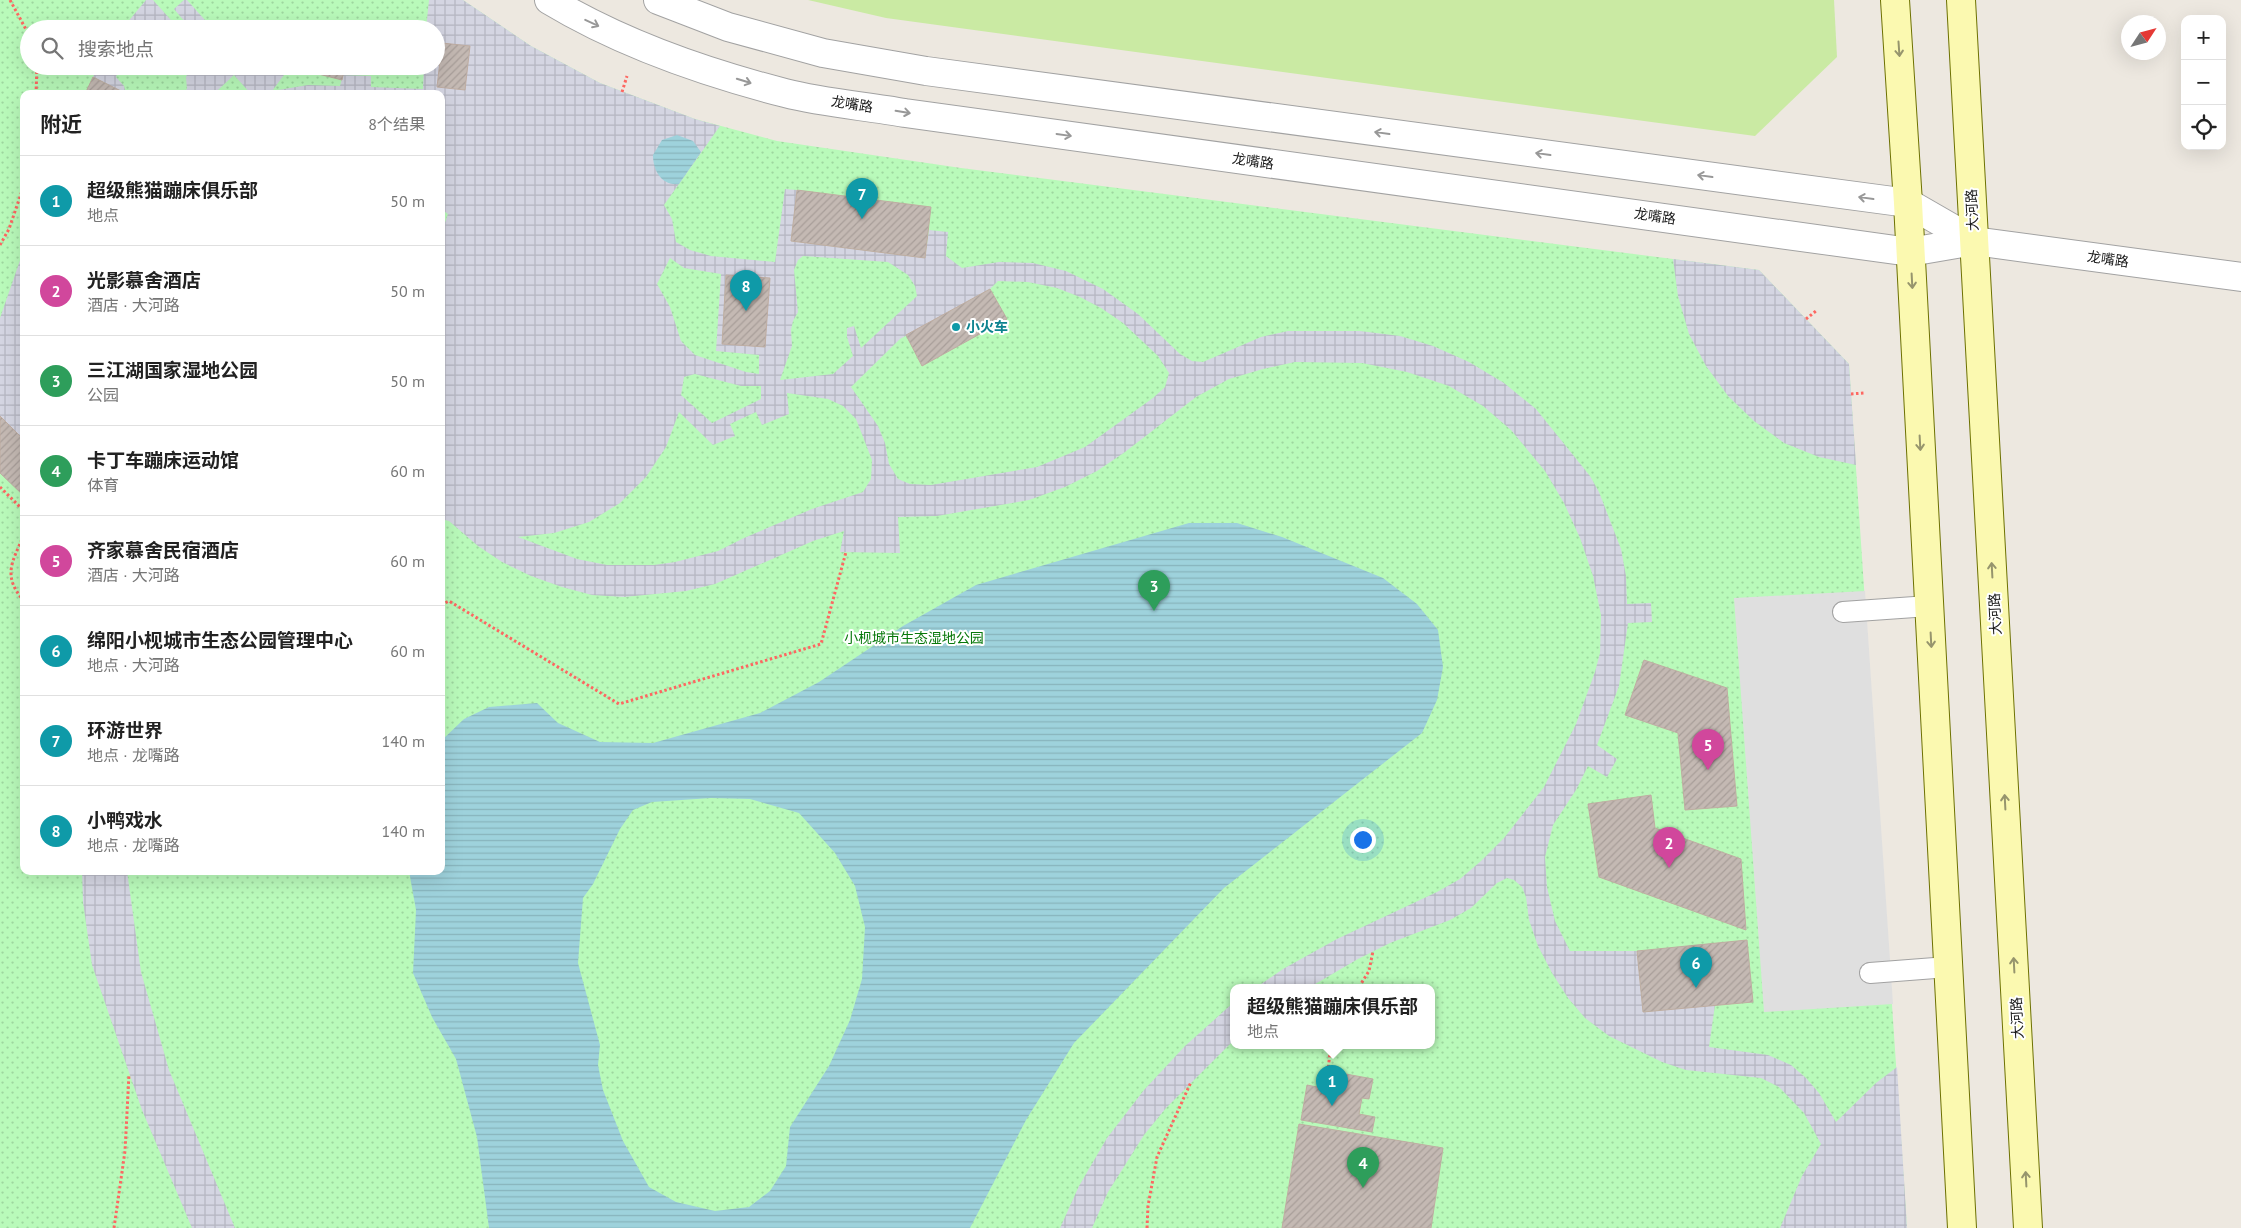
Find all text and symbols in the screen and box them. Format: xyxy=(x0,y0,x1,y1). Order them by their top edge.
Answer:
north arrow xyxy=(2121,15,2166,60)
map controls xyxy=(2181,15,2226,150)
button: + xyxy=(2181,15,2226,60)
one-way arrow xyxy=(584,19,599,28)
search box xyxy=(20,20,445,75)
icon: search xyxy=(38,34,66,62)
text: 搜索地点 xyxy=(78,37,154,61)
one-way arrow xyxy=(1894,40,1904,56)
button: − xyxy=(2181,60,2226,105)
one-way arrow xyxy=(735,76,751,86)
street label: 龙嘴路 xyxy=(830,92,874,116)
button: locate xyxy=(2181,105,2226,150)
one-way arrow xyxy=(894,108,910,118)
text: 附近 xyxy=(40,111,82,138)
text: 8个结果 xyxy=(368,114,425,134)
one-way arrow xyxy=(1375,127,1391,137)
one-way arrow xyxy=(1055,130,1071,140)
street label: 龙嘴路 xyxy=(1231,149,1275,173)
one-way arrow xyxy=(1536,149,1552,159)
one-way arrow xyxy=(1697,171,1713,181)
text: 超级熊猫蹦床俱乐部 xyxy=(87,178,258,202)
pin: 7 xyxy=(846,178,878,219)
street label: 大河路 xyxy=(1962,189,1982,231)
text: 1 xyxy=(51,191,61,211)
text: 50 m xyxy=(390,191,425,211)
one-way arrow xyxy=(1858,192,1874,202)
street label: 龙嘴路 xyxy=(1633,204,1677,228)
text: 地点 xyxy=(87,205,119,225)
street label: 龙嘴路 xyxy=(2086,247,2130,271)
text: 光影慕舍酒店 xyxy=(87,268,201,292)
pin: 8 xyxy=(730,270,762,311)
one-way arrow xyxy=(1907,272,1916,288)
text: 2 xyxy=(51,281,61,301)
text: 50 m xyxy=(390,281,425,301)
text: 酒店 · 大河路 xyxy=(87,295,180,315)
place label: 小火车 xyxy=(966,318,1008,336)
marker: 小火车 xyxy=(950,321,962,333)
text: 三江湖国家湿地公园 xyxy=(87,358,258,382)
text: 3 xyxy=(51,371,61,391)
text: 50 m xyxy=(390,371,425,391)
text: 公园 xyxy=(87,385,119,405)
one-way arrow xyxy=(1916,435,1925,451)
text: 卡丁车蹦床运动馆 xyxy=(87,448,239,472)
text: 4 xyxy=(51,461,61,481)
text: 60 m xyxy=(390,461,425,481)
text: 体育 xyxy=(87,475,119,495)
text: 齐家慕舍民宿酒店 xyxy=(87,538,239,562)
text: 5 xyxy=(51,551,61,571)
text: 60 m xyxy=(390,551,425,571)
one-way arrow xyxy=(1988,563,1997,579)
text: 酒店 · 大河路 xyxy=(87,565,180,585)
pin: 3 xyxy=(1138,570,1170,611)
street label: 大河路 xyxy=(1985,593,2005,635)
text: 绵阳小枧城市生态公园管理中心 xyxy=(87,628,353,652)
park label: 小枧城市生态湿地公园 xyxy=(844,629,984,647)
one-way arrow xyxy=(1926,632,1935,648)
text: 6 xyxy=(51,641,61,661)
text: 60 m xyxy=(390,641,425,661)
text: 地点 · 大河路 xyxy=(87,655,180,675)
text: 环游世界 xyxy=(87,718,163,742)
pin: 5 xyxy=(1692,729,1724,770)
text: 7 xyxy=(51,731,61,751)
text: 140 m xyxy=(382,731,425,751)
text: 地点 · 龙嘴路 xyxy=(87,745,180,765)
one-way arrow xyxy=(2000,795,2009,811)
text: 小鸭戏水 xyxy=(87,808,163,832)
text: 8 xyxy=(51,821,61,841)
text: 140 m xyxy=(382,821,425,841)
your location xyxy=(1350,827,1376,853)
pin: 2 xyxy=(1653,827,1685,868)
text: 地点 · 龙嘴路 xyxy=(87,835,180,855)
pin: 6 xyxy=(1680,947,1712,988)
one-way arrow xyxy=(2009,957,2018,973)
popup xyxy=(1230,984,1435,1049)
text: 超级熊猫蹦床俱乐部 xyxy=(1247,994,1418,1018)
street label: 大河路 xyxy=(2007,997,2027,1039)
text: 地点 xyxy=(1247,1021,1279,1041)
pin: 1 xyxy=(1316,1065,1348,1106)
pin: 4 xyxy=(1347,1147,1379,1188)
one-way arrow xyxy=(2021,1172,2030,1188)

